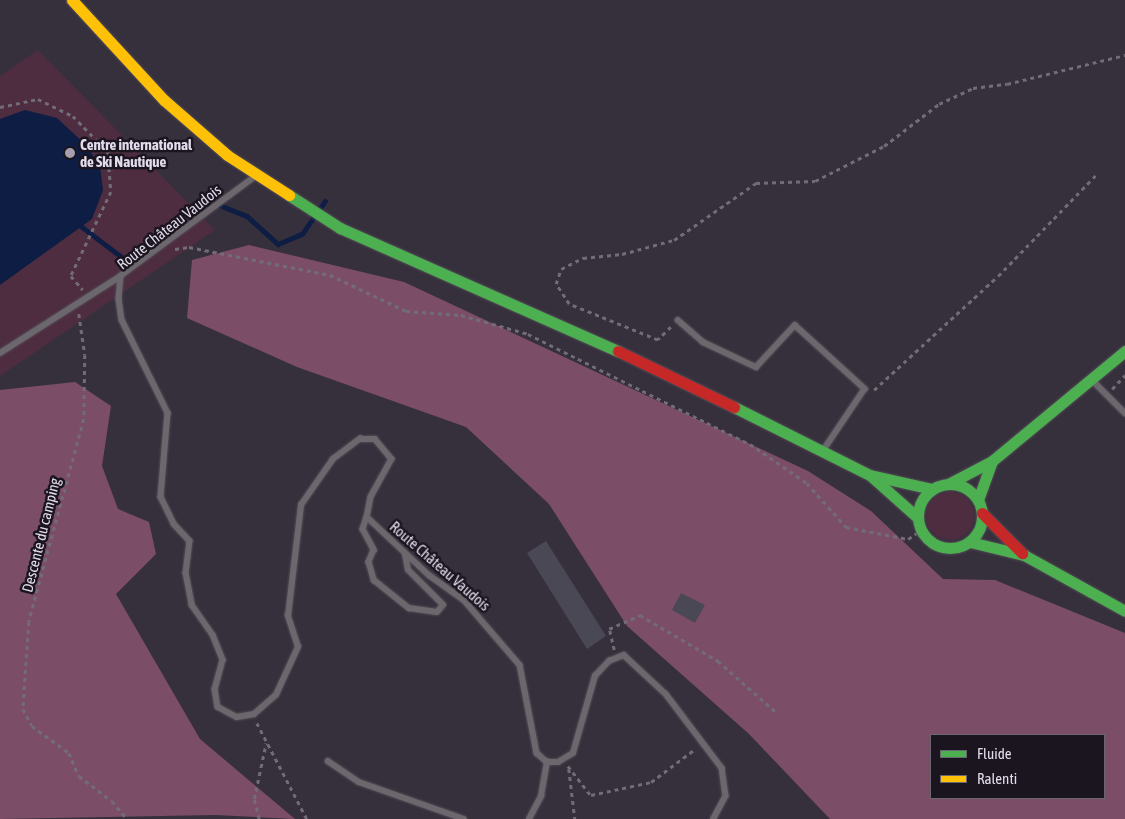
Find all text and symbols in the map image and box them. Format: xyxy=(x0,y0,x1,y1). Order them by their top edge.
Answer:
place label: Centre international de Ski Nautique xyxy=(80,135,192,170)
marker: Centre international de Ski Nautique xyxy=(64,147,76,159)
street label: Route Château Vaudois xyxy=(113,181,225,273)
street label: Descente du camping xyxy=(18,476,64,594)
street label: Route Château Vaudois xyxy=(386,518,494,614)
legend xyxy=(930,734,1105,799)
text: Fluide xyxy=(977,745,1012,762)
text: Ralenti xyxy=(977,770,1017,787)

